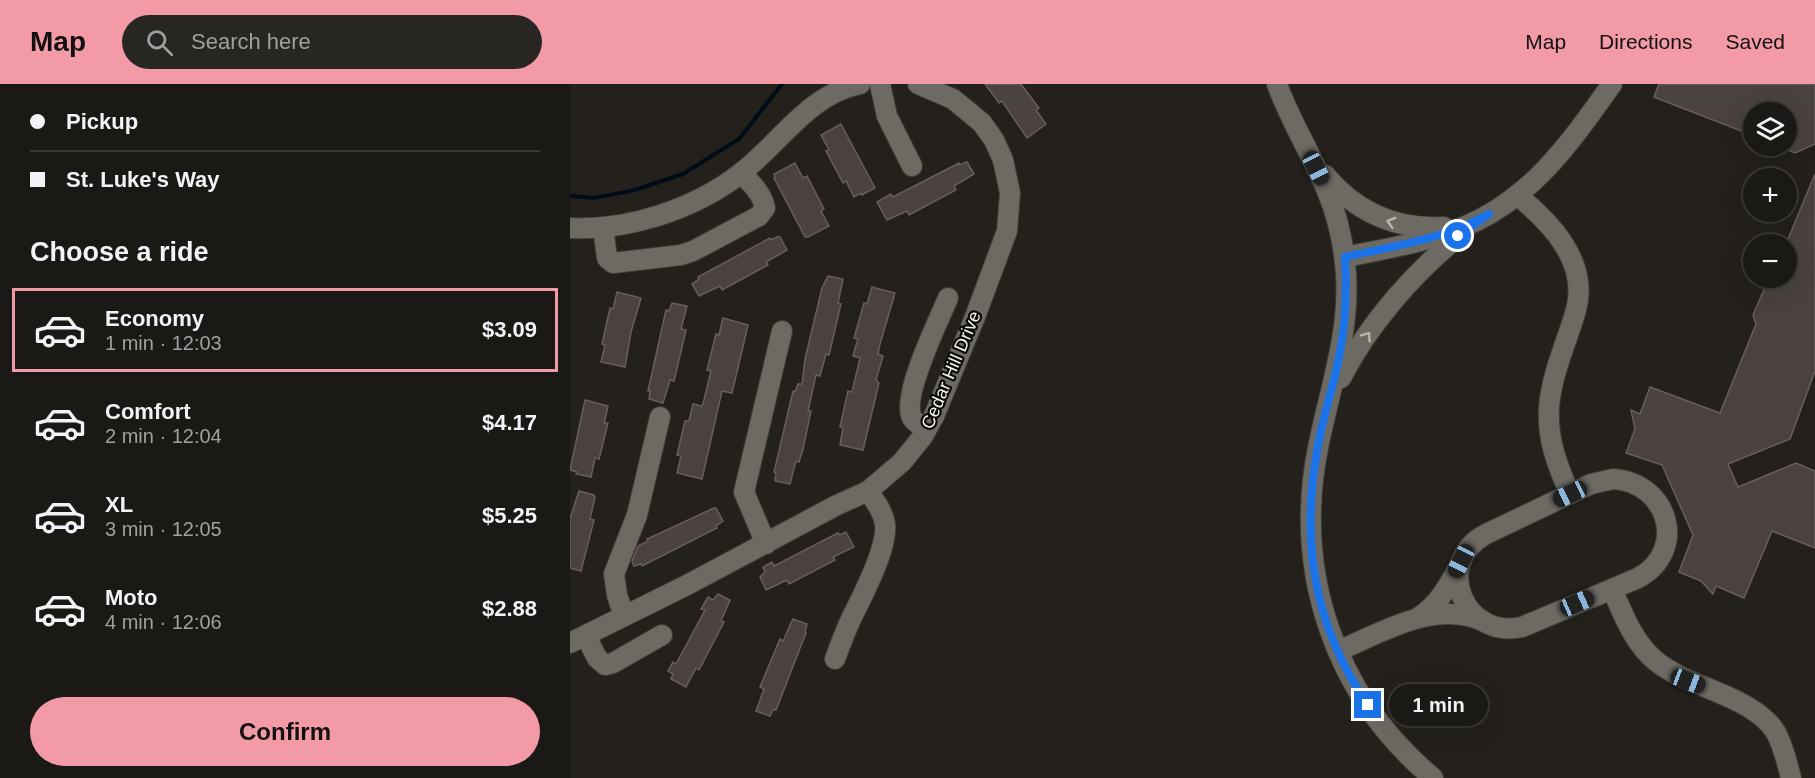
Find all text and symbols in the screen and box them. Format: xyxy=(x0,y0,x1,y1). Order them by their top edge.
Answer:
search box xyxy=(122,15,542,69)
text: Map xyxy=(30,26,86,57)
icon: search xyxy=(143,26,176,59)
text: Search here xyxy=(191,29,311,54)
text: Map xyxy=(1525,30,1566,53)
text: Directions xyxy=(1599,30,1692,53)
text: Saved xyxy=(1725,30,1785,53)
map controls xyxy=(1743,102,1797,288)
button: layers xyxy=(1743,102,1797,156)
text: Pickup xyxy=(66,109,138,134)
car xyxy=(1300,148,1332,188)
text: St. Luke's Way xyxy=(66,167,220,192)
button: + xyxy=(1743,168,1797,222)
one-way arrow xyxy=(1386,217,1397,229)
route start xyxy=(1444,222,1471,249)
button: − xyxy=(1743,234,1797,288)
text: Choose a ride xyxy=(30,237,209,267)
icon: car xyxy=(33,303,87,357)
text: Economy xyxy=(105,306,204,331)
street label: Cedar Hill Drive xyxy=(917,308,985,432)
text: $3.09 xyxy=(482,317,537,342)
text: 1 min · 12:03 xyxy=(105,332,222,354)
one-way arrow xyxy=(1360,332,1371,343)
icon: car xyxy=(33,396,87,450)
text: Comfort xyxy=(105,399,191,424)
text: $4.17 xyxy=(482,410,537,435)
text: 2 min · 12:04 xyxy=(105,425,222,447)
car xyxy=(1550,478,1590,510)
icon: car xyxy=(33,489,87,543)
text: XL xyxy=(105,492,133,517)
text: $5.25 xyxy=(482,503,537,528)
text: 3 min · 12:05 xyxy=(105,518,222,540)
car xyxy=(1445,541,1477,581)
icon: car xyxy=(33,582,87,636)
text: Moto xyxy=(105,585,158,610)
car xyxy=(1557,587,1597,619)
text: $2.88 xyxy=(482,596,537,621)
text: 4 min · 12:06 xyxy=(105,611,222,633)
car xyxy=(1668,666,1708,696)
callout: 1 min xyxy=(1389,684,1488,726)
route end xyxy=(1354,691,1381,718)
text: 1 min xyxy=(1412,694,1465,716)
button: Confirm xyxy=(30,697,540,766)

